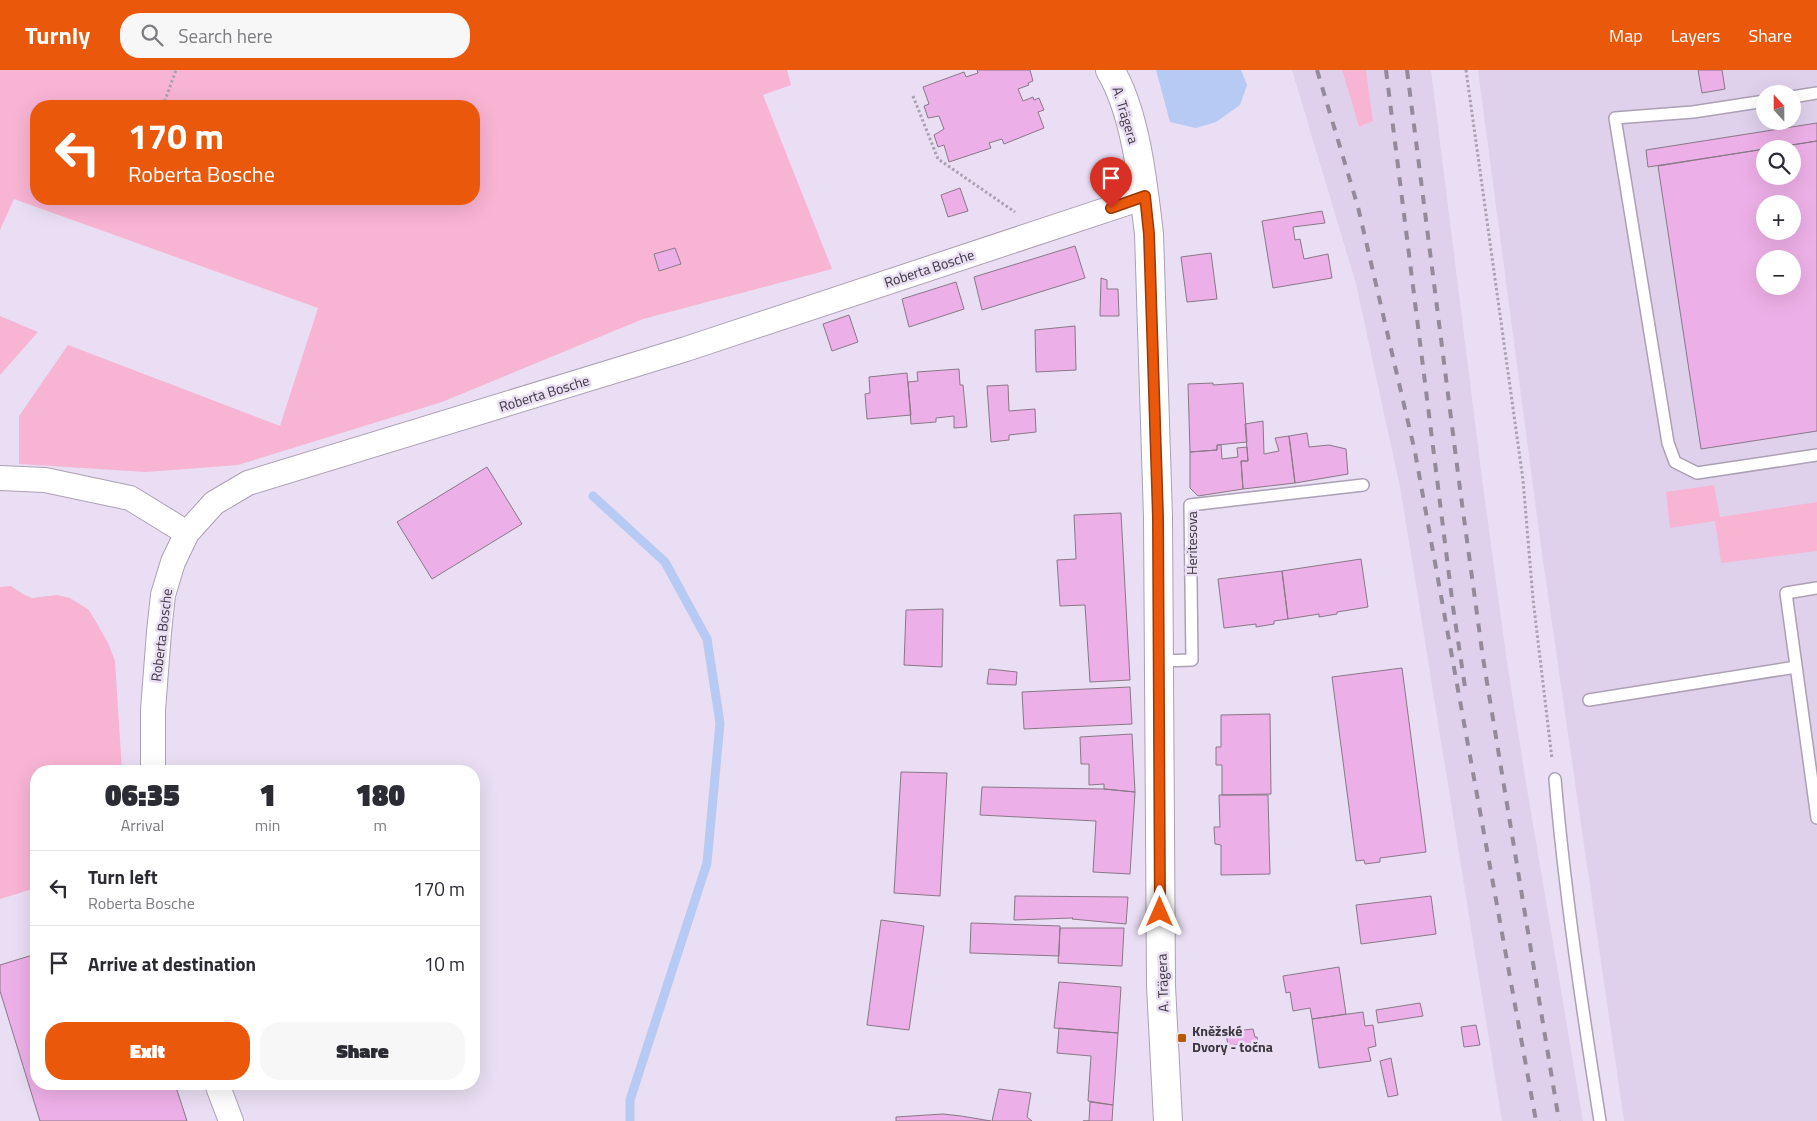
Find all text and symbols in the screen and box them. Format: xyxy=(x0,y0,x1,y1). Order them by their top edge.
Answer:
search box xyxy=(120,13,470,58)
text: Turnly xyxy=(25,17,90,53)
icon: search xyxy=(138,21,166,49)
text: Search here xyxy=(178,21,273,50)
text: Map xyxy=(1609,22,1643,49)
text: Layers xyxy=(1671,22,1720,49)
text: Share xyxy=(1748,22,1792,49)
street label: A. Trägera xyxy=(1107,84,1145,146)
north arrow xyxy=(1756,85,1801,130)
map controls xyxy=(1756,85,1801,295)
text: 170 m xyxy=(128,109,224,163)
icon: left xyxy=(45,120,110,185)
button: search xyxy=(1756,140,1801,185)
text: Roberta Bosche xyxy=(128,157,275,191)
pin xyxy=(1090,157,1132,208)
icon: arrive xyxy=(1097,164,1125,192)
button: + xyxy=(1756,195,1801,240)
street label: Roberta Bosche xyxy=(881,244,977,292)
button: − xyxy=(1756,250,1801,295)
street label: Roberta Bosche xyxy=(496,369,592,417)
street label: Heritesova xyxy=(1181,511,1202,575)
street label: Roberta Bosche xyxy=(145,587,177,683)
text: 06:35 xyxy=(105,772,180,818)
text: 1 xyxy=(259,772,276,818)
text: 180 xyxy=(355,772,405,818)
text: Arrival xyxy=(121,813,164,837)
text: min xyxy=(255,813,280,837)
text: m xyxy=(373,813,387,837)
text: Turn left xyxy=(88,862,158,891)
icon: left xyxy=(45,874,73,902)
text: 170 m xyxy=(413,874,465,903)
position arrow xyxy=(1133,885,1185,937)
text: Roberta Bosche xyxy=(88,891,195,915)
icon: arrive xyxy=(45,949,73,977)
text: Arrive at destination xyxy=(88,949,256,978)
text: 10 m xyxy=(424,949,465,978)
street label: A. Trägera xyxy=(1150,953,1174,1013)
place label: Kněžské Dvory - točna xyxy=(1192,1020,1273,1057)
button: Exit xyxy=(45,1022,250,1080)
button: Share xyxy=(260,1022,465,1080)
marker: Kněžské Dvory - točna xyxy=(1176,1032,1188,1044)

